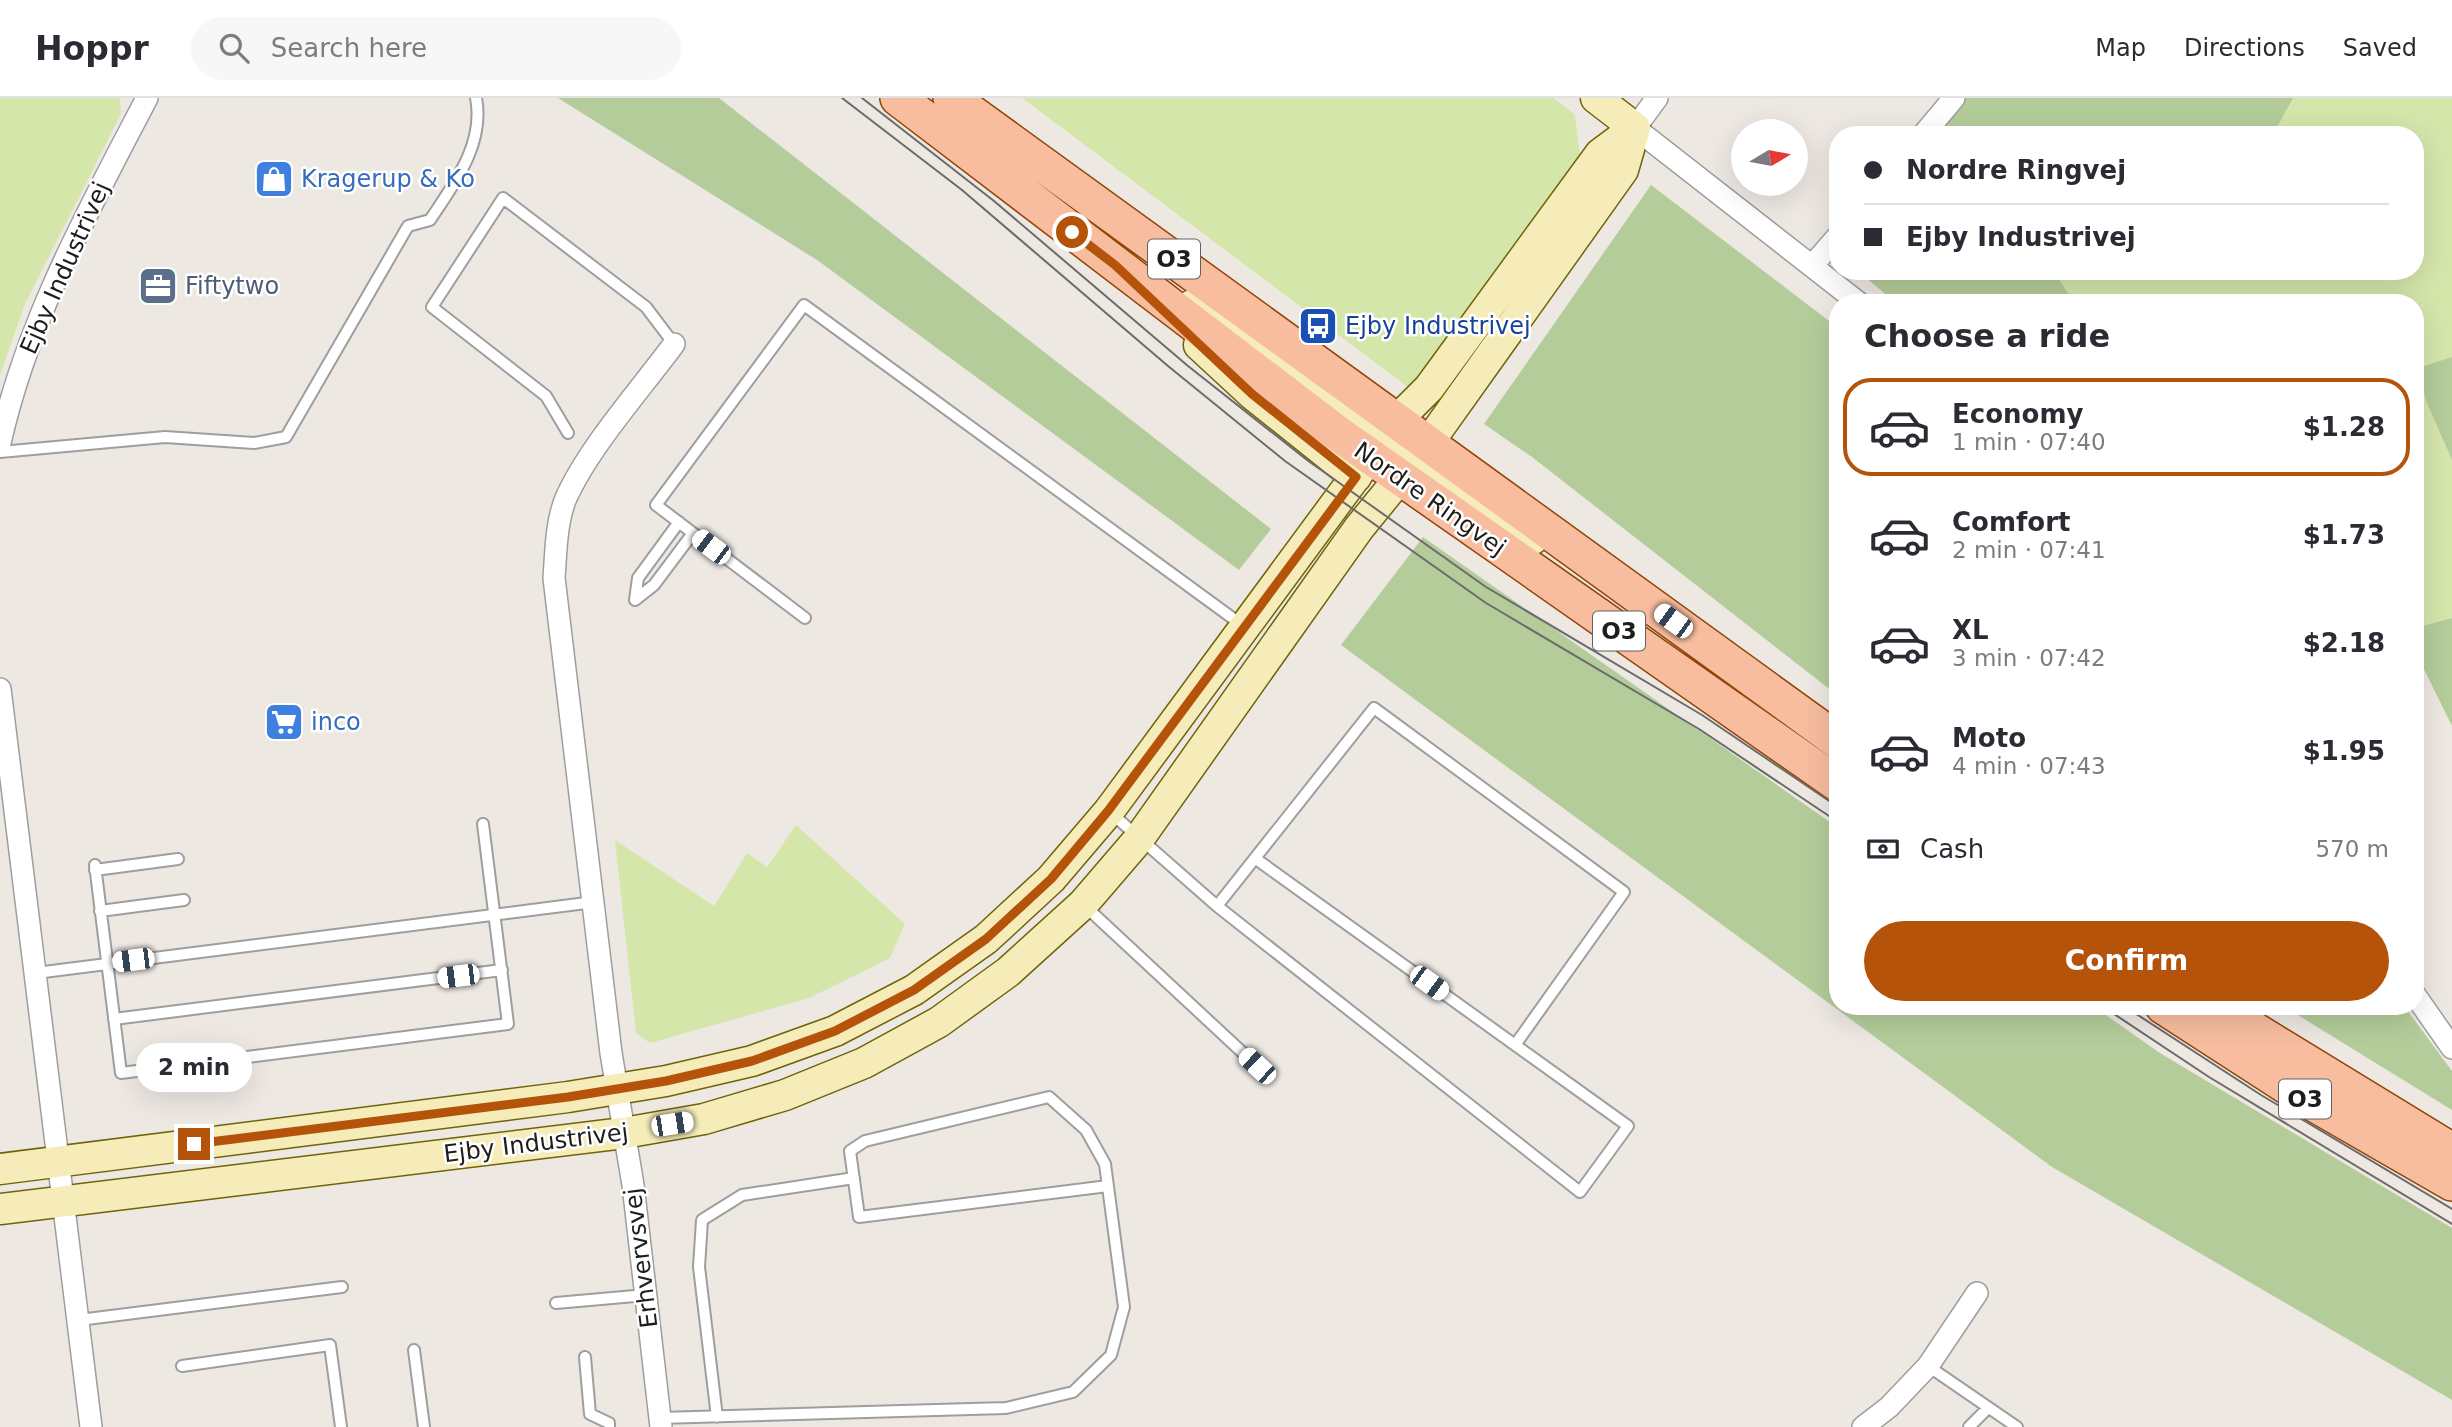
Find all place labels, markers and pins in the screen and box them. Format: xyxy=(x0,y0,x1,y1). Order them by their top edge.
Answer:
shop icon: Kragerup & Ko xyxy=(253,158,295,200)
place label: Kragerup & Ko xyxy=(301,165,475,193)
office icon: Fiftytwo xyxy=(137,265,179,307)
place label: Fiftytwo xyxy=(185,272,279,300)
bus stop icon: Ejby Industrivej xyxy=(1297,305,1339,347)
place label: Ejby Industrivej xyxy=(1345,312,1531,340)
supermarket icon: inco xyxy=(263,701,305,743)
place label: inco xyxy=(311,708,361,736)

